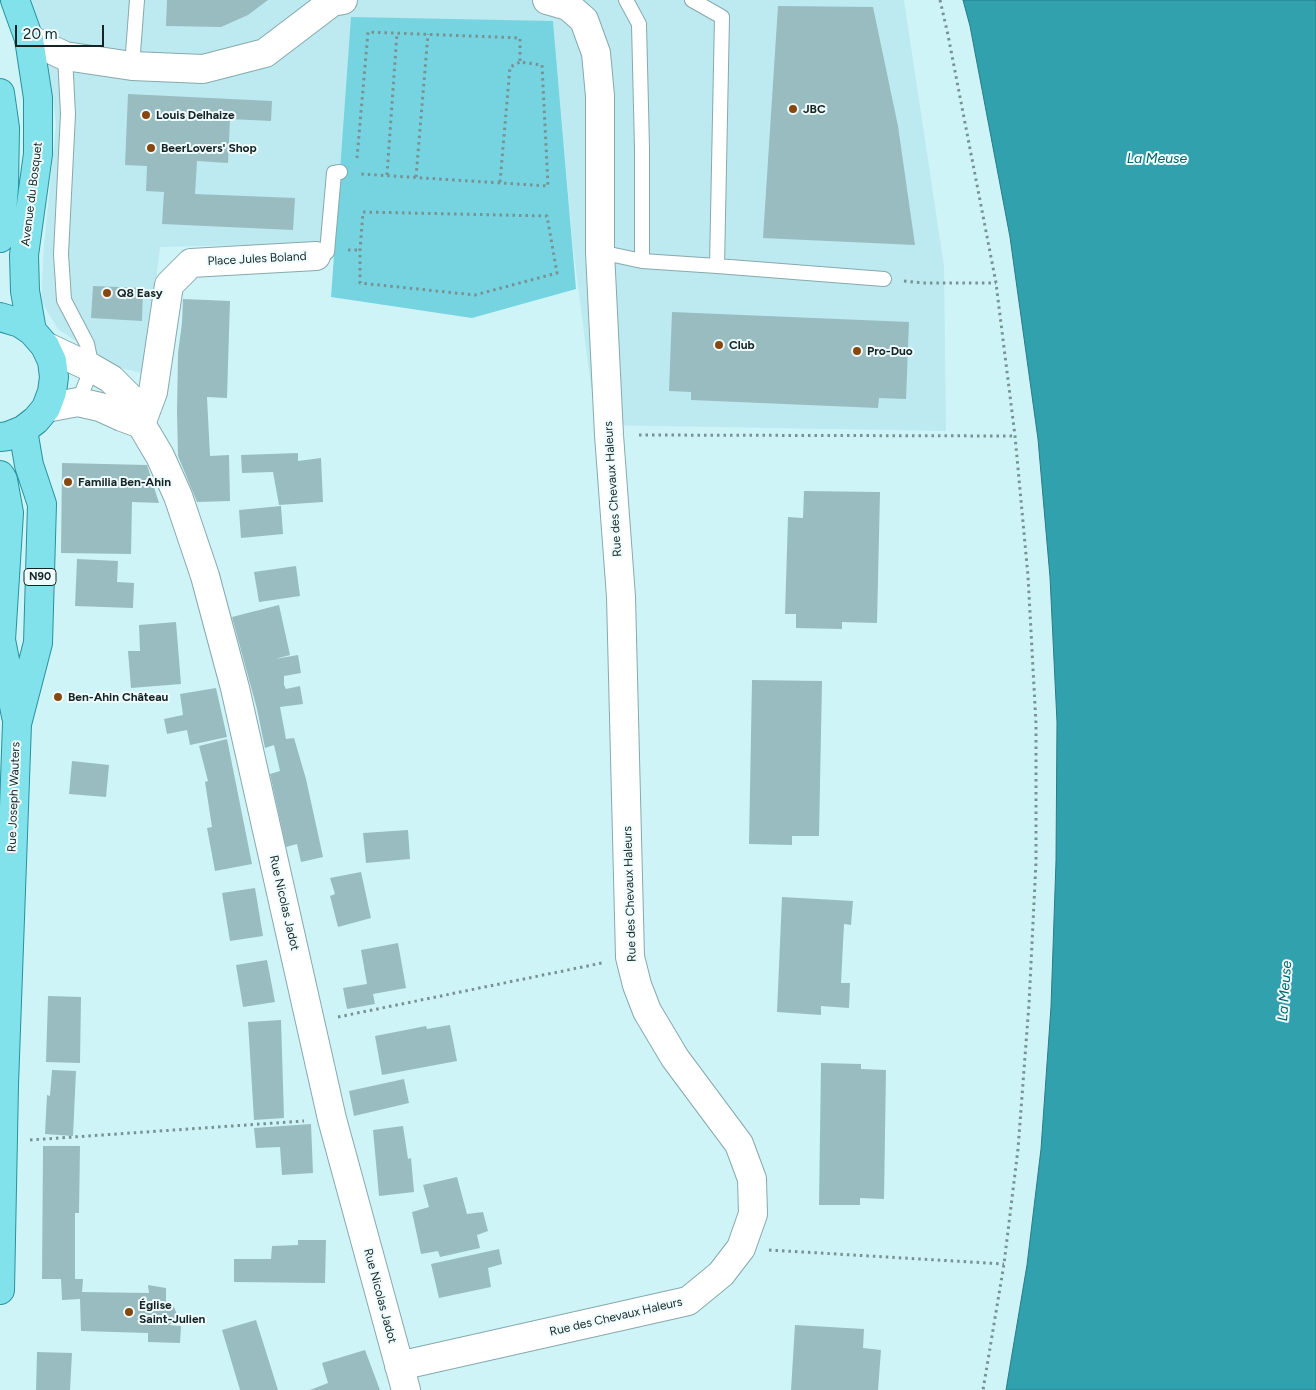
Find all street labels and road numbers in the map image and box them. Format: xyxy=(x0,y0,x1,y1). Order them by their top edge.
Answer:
street label: Avenue du Bosquet xyxy=(18,141,46,247)
street label: Place Jules Boland xyxy=(207,249,307,269)
street label: Rue des Chevaux Haleurs xyxy=(601,421,625,557)
road number: N90 xyxy=(24,568,56,586)
street label: Rue Joseph Wauters xyxy=(5,742,23,852)
street label: Rue des Chevaux Haleurs xyxy=(620,826,640,962)
street label: Rue Nicolas Jadot xyxy=(266,854,302,952)
street label: Rue Nicolas Jadot xyxy=(360,1247,400,1345)
street label: Rue des Chevaux Haleurs xyxy=(548,1295,684,1339)

